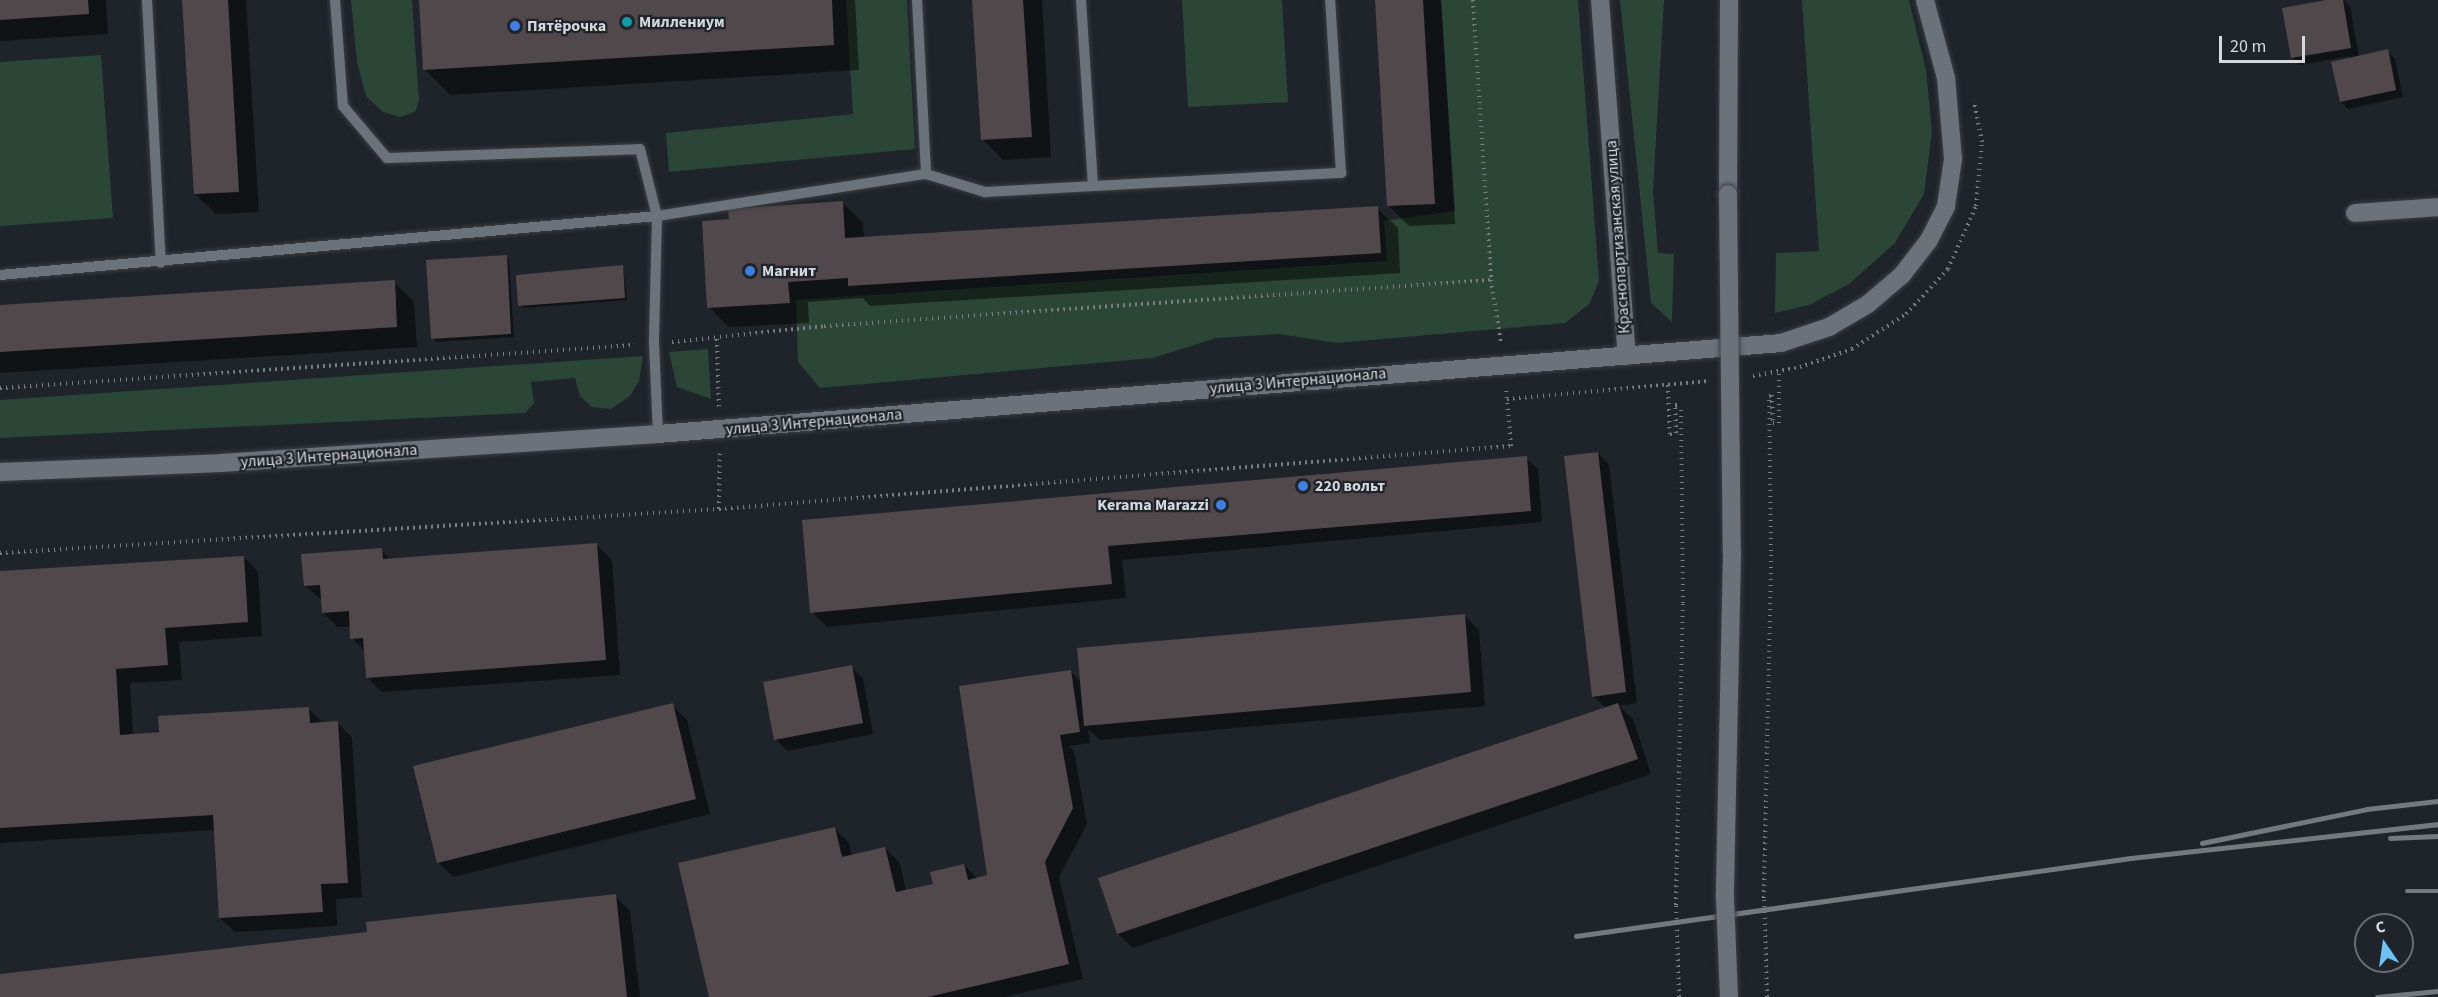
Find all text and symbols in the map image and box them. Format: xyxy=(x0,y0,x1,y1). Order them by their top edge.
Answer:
place label: Миллениум xyxy=(639,12,725,32)
marker: Миллениум xyxy=(620,15,634,29)
place label: Пятёрочка xyxy=(527,16,606,36)
marker: Пятёрочка xyxy=(508,19,522,33)
scale bar xyxy=(2222,24,2308,62)
text: 20 m xyxy=(2230,34,2266,59)
street label: Краснопартизанская улица xyxy=(1602,140,1634,334)
place label: Магнит xyxy=(762,261,816,281)
marker: Магнит xyxy=(743,264,757,278)
street label: улица 3 Интернационала xyxy=(1209,364,1387,398)
street label: улица 3 Интернационала xyxy=(725,405,903,439)
street label: улица 3 Интернационала xyxy=(240,440,418,472)
place label: 220 вольт xyxy=(1315,476,1385,496)
marker: 220 вольт xyxy=(1296,479,1310,493)
place label: Kerama Marazzi xyxy=(1097,495,1209,515)
marker: Kerama Marazzi xyxy=(1214,498,1228,512)
north arrow xyxy=(2354,913,2414,973)
text: С xyxy=(2373,916,2387,939)

